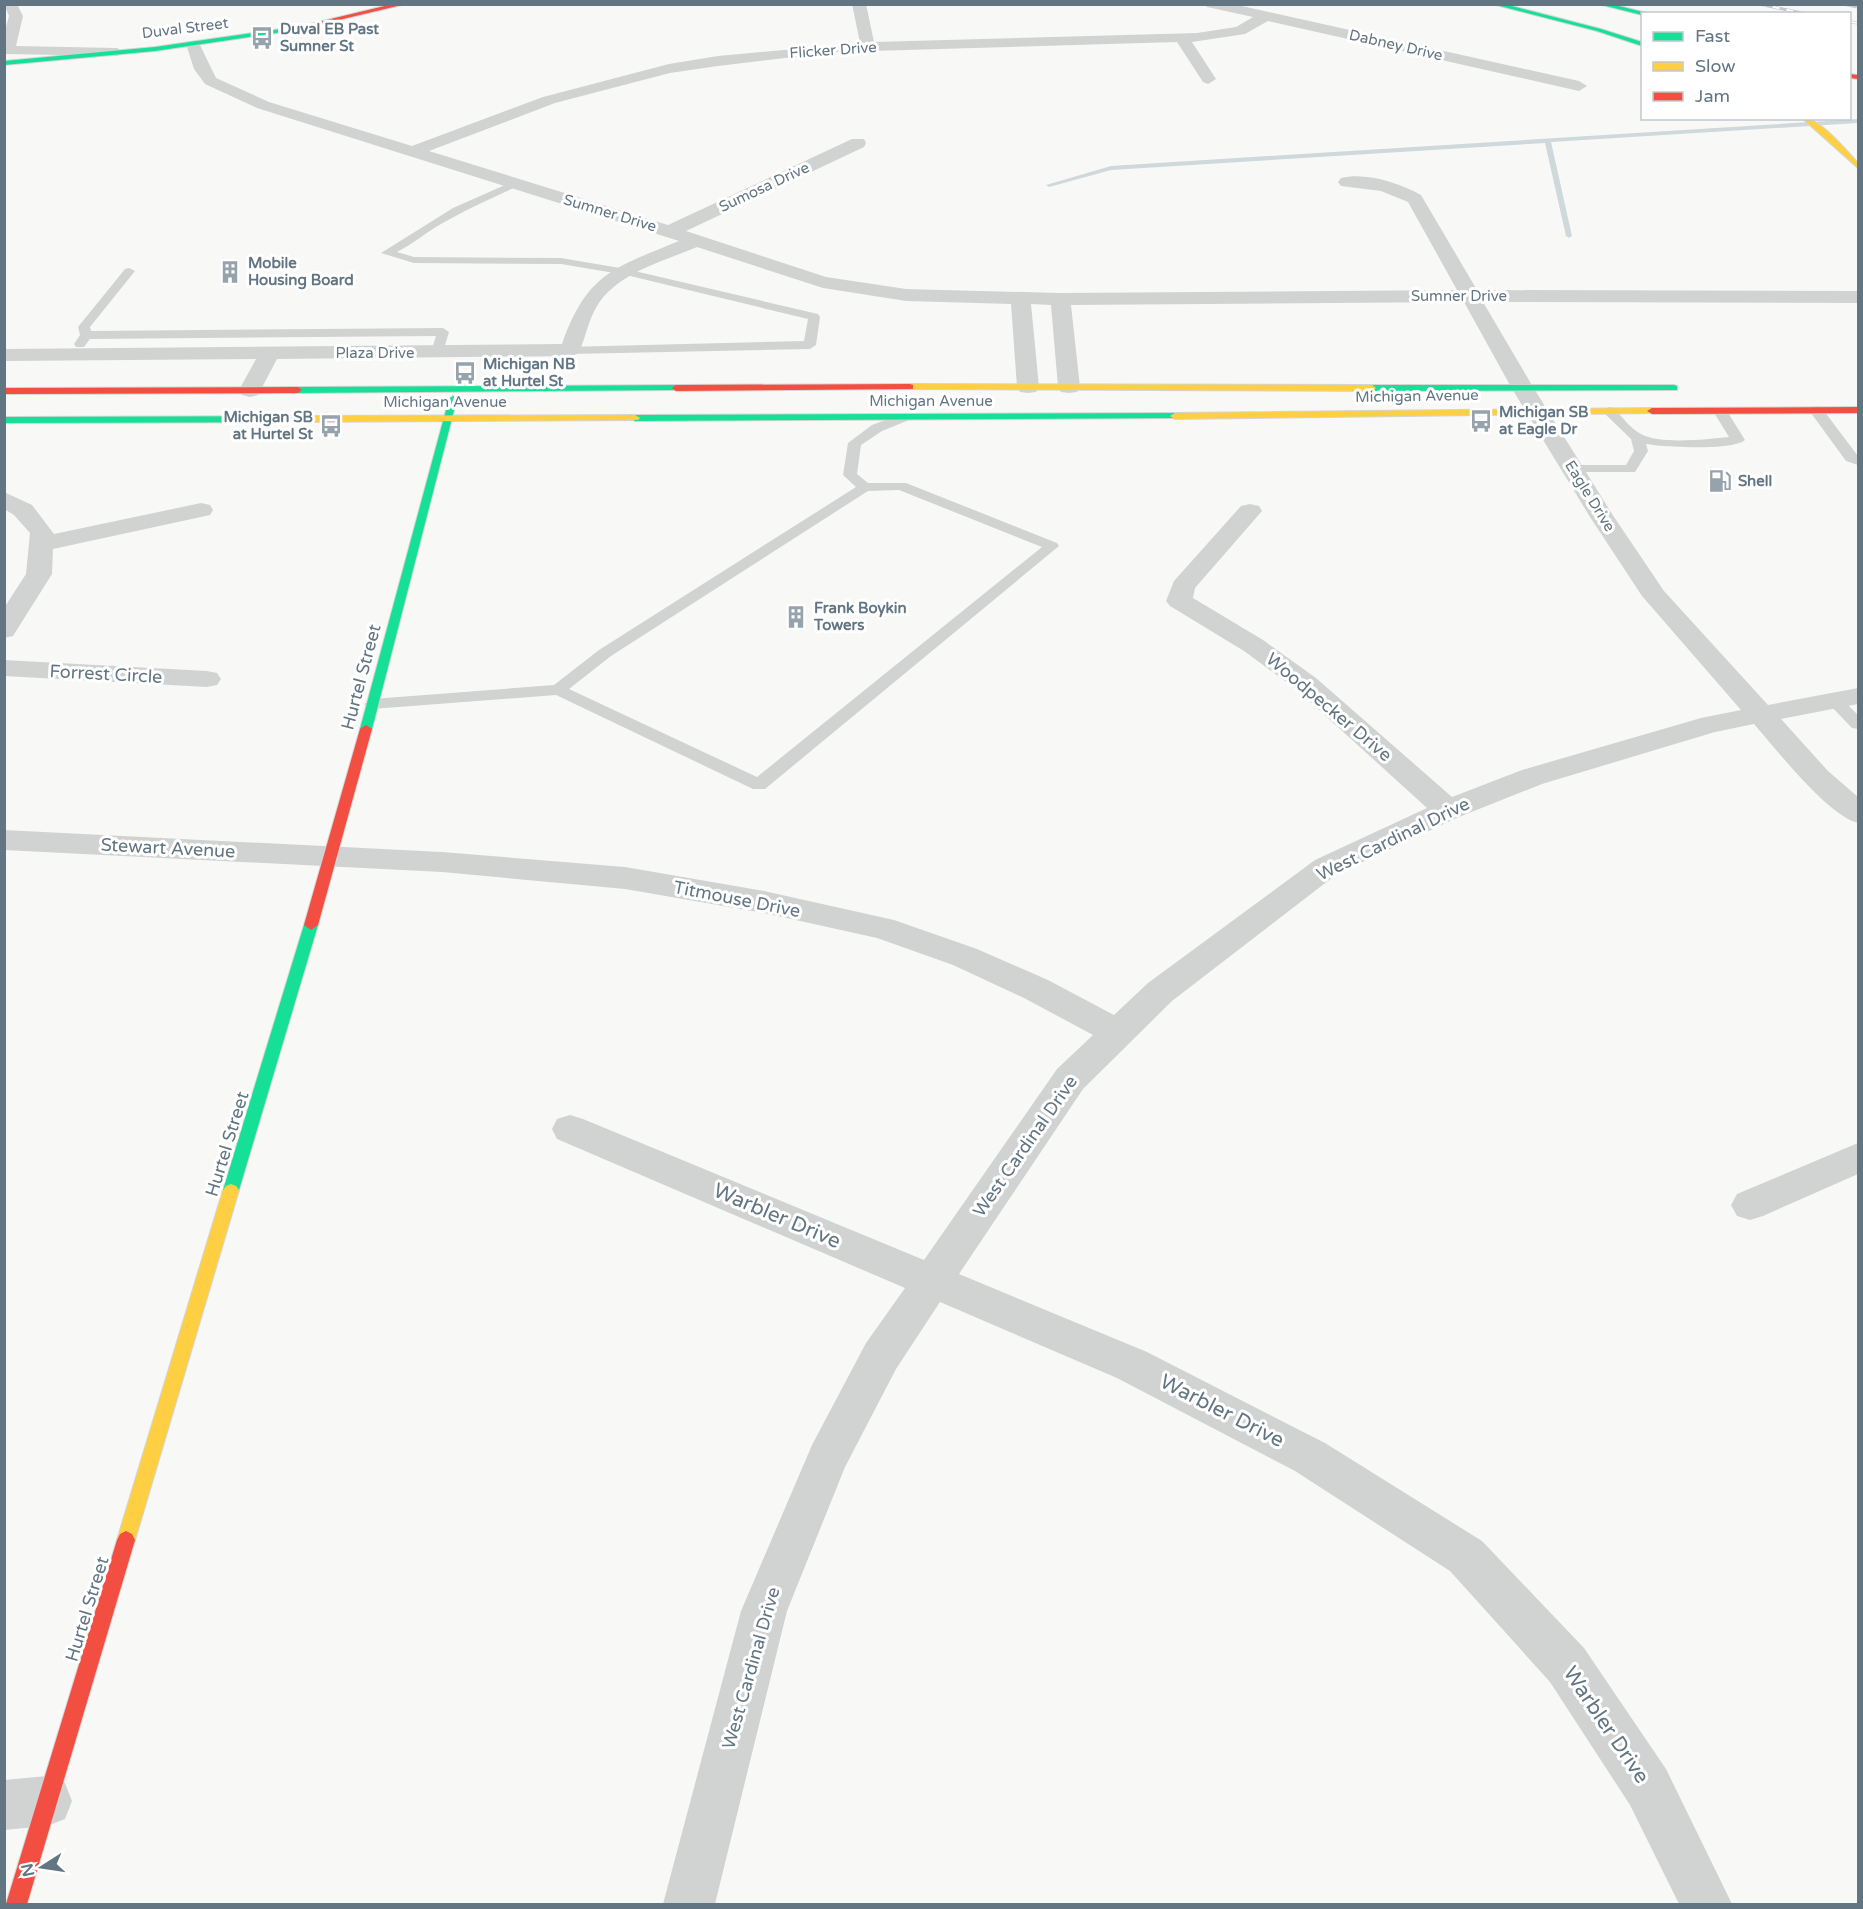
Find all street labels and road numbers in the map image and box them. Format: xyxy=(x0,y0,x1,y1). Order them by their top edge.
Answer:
street label: Duval Street xyxy=(141,14,230,42)
street label: Dabney Drive xyxy=(1347,25,1445,65)
street label: Flicker Drive xyxy=(789,38,877,62)
street label: Sumosa Drive xyxy=(716,158,812,216)
street label: Sumner Drive xyxy=(561,190,659,236)
street label: Sumner Drive xyxy=(1411,287,1507,305)
street label: Plaza Drive xyxy=(336,344,414,362)
street label: Michigan Avenue xyxy=(1355,386,1479,406)
street label: Michigan Avenue xyxy=(869,392,993,410)
street label: Michigan Avenue xyxy=(383,393,507,411)
street label: Eagle Drive xyxy=(1561,457,1619,535)
street label: Hurtel Street xyxy=(336,622,386,732)
street label: Woodpecker Drive xyxy=(1262,648,1396,766)
street label: Forrest Circle xyxy=(49,660,163,688)
street label: West Cardinal Drive xyxy=(1313,792,1473,886)
street label: Stewart Avenue xyxy=(100,833,236,863)
street label: Titmouse Drive xyxy=(672,876,802,922)
street label: West Cardinal Drive xyxy=(968,1071,1082,1221)
street label: Hurtel Street xyxy=(201,1089,253,1199)
street label: Warbler Drive xyxy=(710,1178,845,1254)
street label: Warbler Drive xyxy=(1156,1369,1288,1453)
street label: Hurtel Street xyxy=(61,1554,113,1664)
street label: West Cardinal Drive xyxy=(717,1585,785,1751)
street label: Warbler Drive xyxy=(1558,1662,1654,1788)

